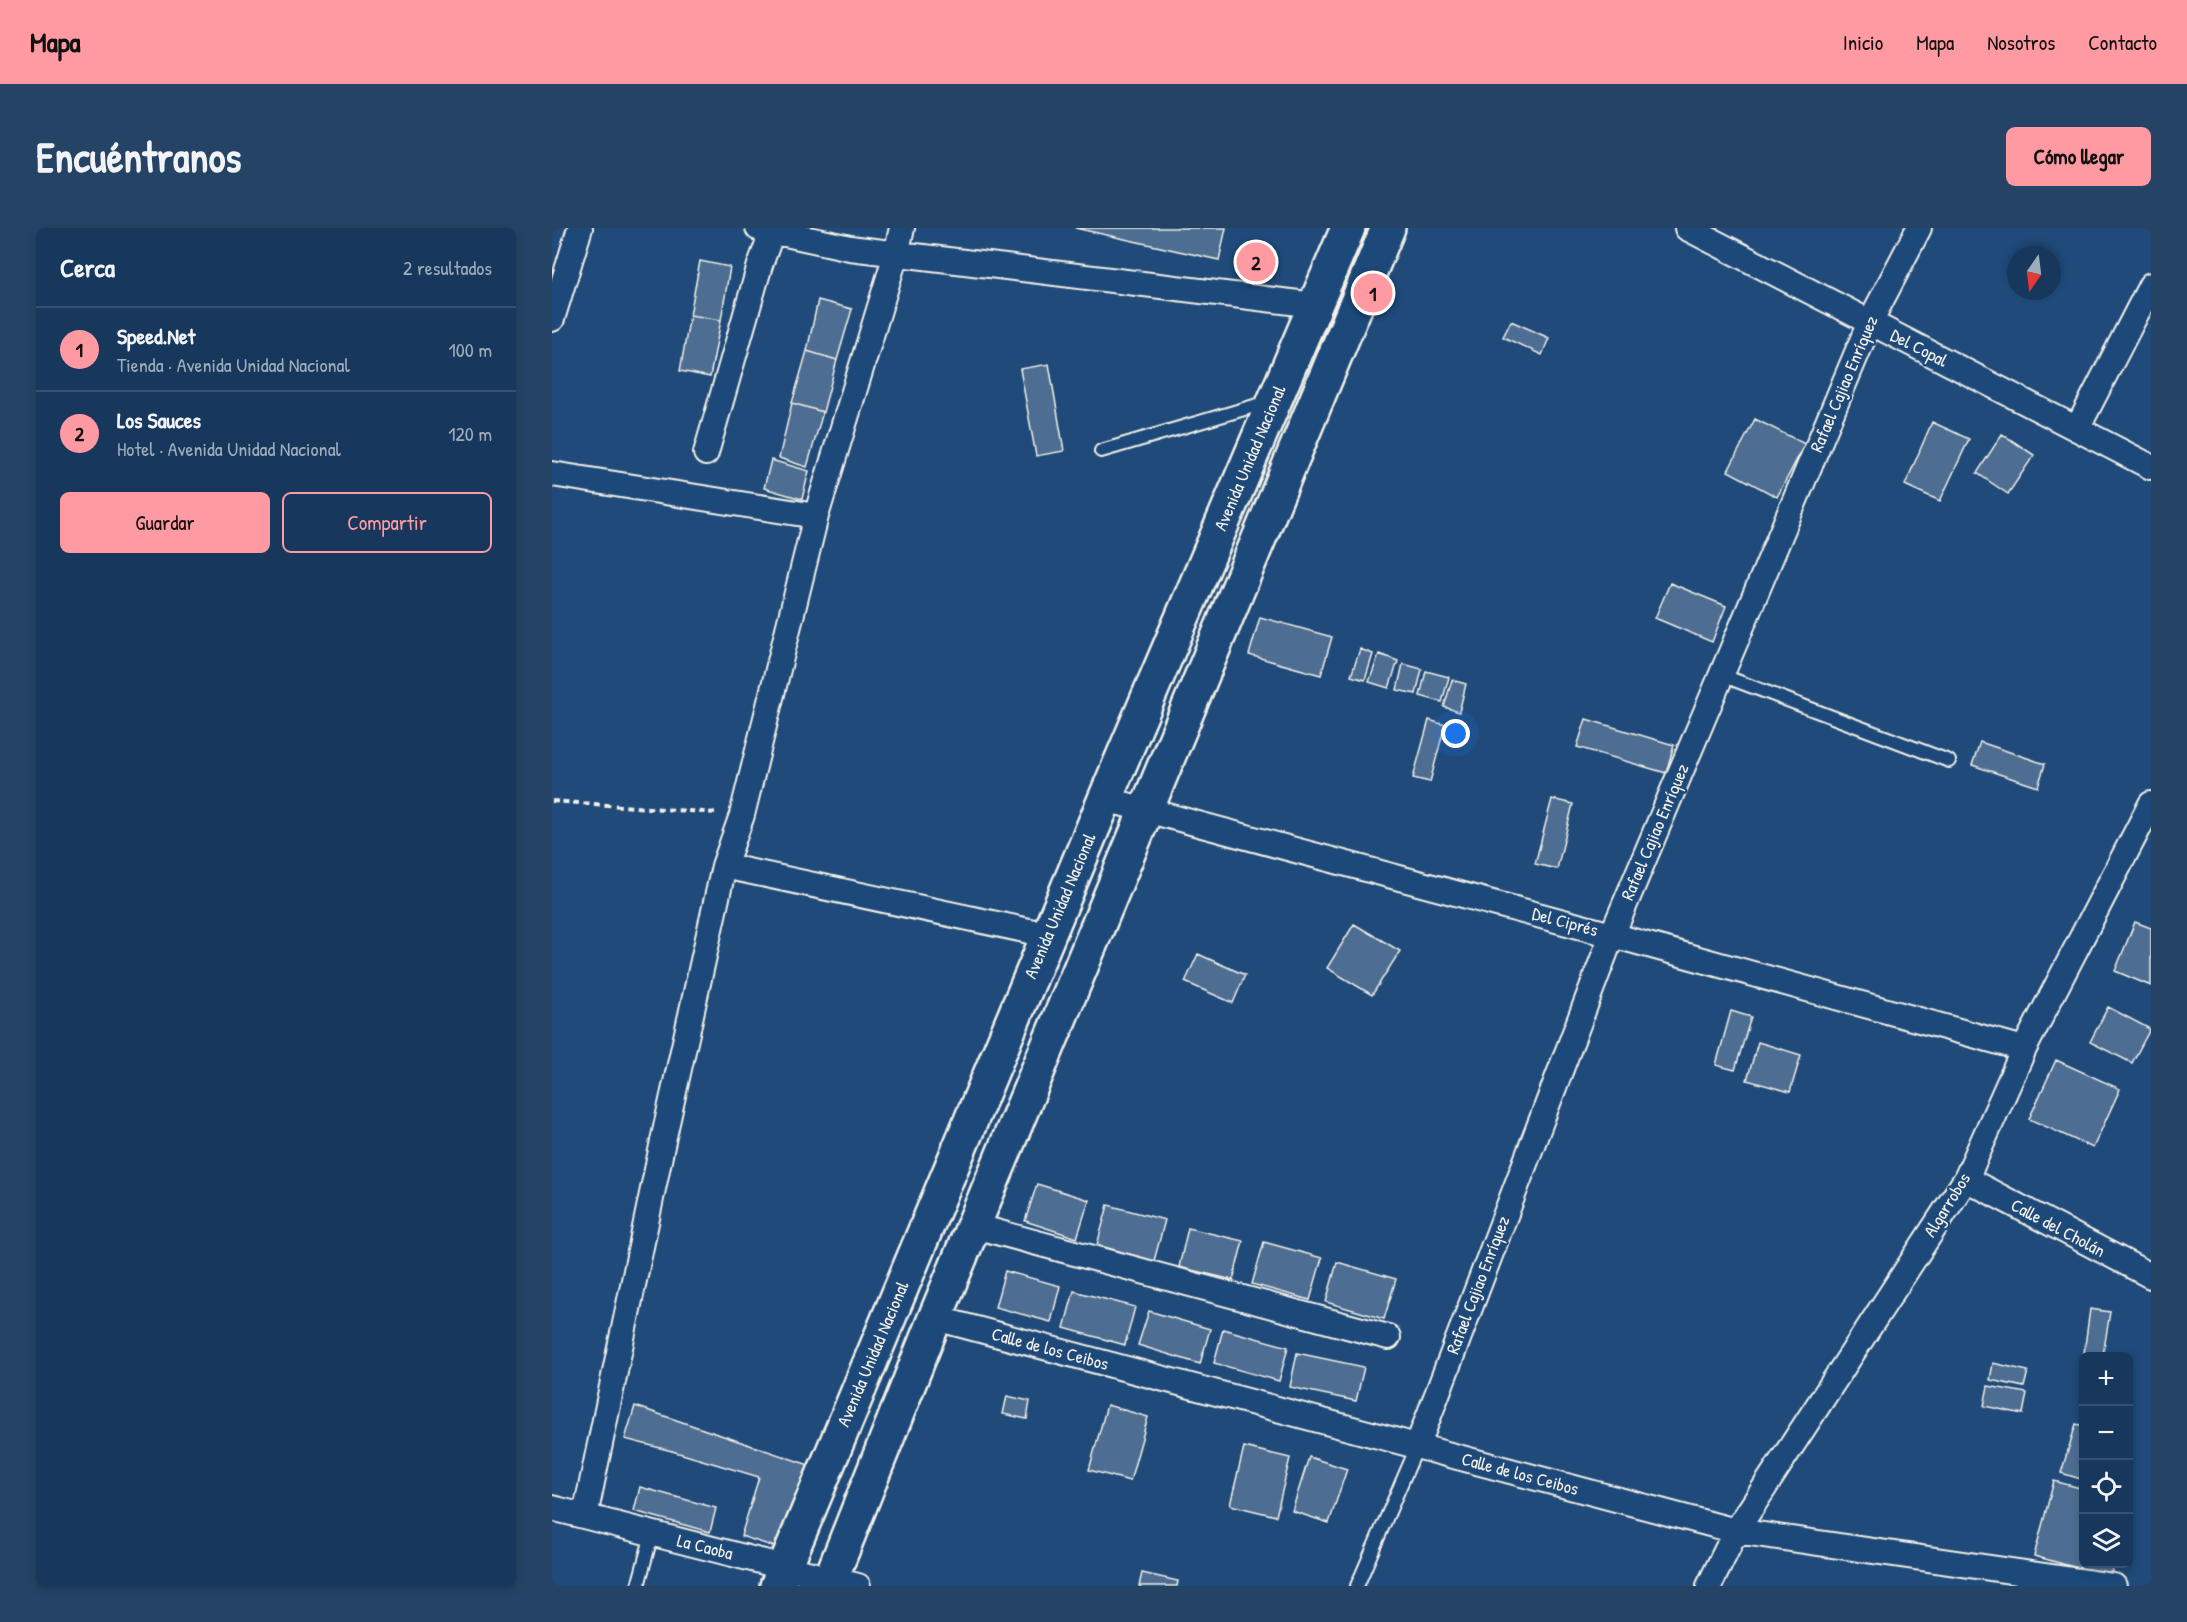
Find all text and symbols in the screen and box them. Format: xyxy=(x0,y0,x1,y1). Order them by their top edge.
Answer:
text: Mapa xyxy=(30,23,81,61)
text: Inicio xyxy=(1843,28,1883,57)
text: Mapa xyxy=(1916,28,1954,57)
text: Nosotros xyxy=(1987,28,2055,57)
text: Contacto xyxy=(2088,28,2157,57)
button: Cómo llegar xyxy=(2006,127,2151,186)
text: Encuéntranos xyxy=(36,128,242,185)
pin: 2 xyxy=(1236,240,1276,285)
north arrow xyxy=(2007,246,2061,300)
text: Cerca xyxy=(60,250,115,285)
text: 2 resultados xyxy=(403,254,492,281)
pin: 1 xyxy=(1354,270,1392,316)
street label: Rafael Cajiao Enríquez xyxy=(1804,311,1884,456)
text: Speed.Net xyxy=(117,321,195,351)
street label: Del Copal xyxy=(1886,322,1952,373)
text: 1 xyxy=(76,336,83,363)
text: 100 m xyxy=(449,336,492,363)
text: Tienda · Avenida Unidad Nacional xyxy=(117,351,350,378)
street label: Avenida Unidad Nacional xyxy=(1208,381,1292,534)
text: Los Sauces xyxy=(117,405,201,435)
text: 2 xyxy=(75,420,84,447)
text: 120 m xyxy=(448,420,492,447)
text: Hotel · Avenida Unidad Nacional xyxy=(117,435,341,462)
button: Guardar xyxy=(60,492,270,553)
button: Compartir xyxy=(282,492,492,553)
your location xyxy=(1441,719,1470,748)
street label: Rafael Cajiao Enríquez xyxy=(1615,759,1695,904)
street label: Avenida Unidad Nacional xyxy=(1018,829,1102,982)
street label: Del Ciprés xyxy=(1529,901,1601,942)
street label: Algarrobos xyxy=(1917,1168,1976,1242)
street label: Calle del Cholán xyxy=(2007,1192,2110,1263)
street label: Rafael Cajiao Enríquez xyxy=(1440,1212,1515,1357)
street label: Avenida Unidad Nacional xyxy=(831,1277,915,1430)
street label: Calle de los Ceibos xyxy=(989,1321,1111,1376)
map controls xyxy=(2079,1352,2133,1568)
button: + xyxy=(2079,1352,2133,1406)
button: − xyxy=(2079,1406,2133,1460)
street label: Calle de los Ceibos xyxy=(1459,1446,1581,1501)
button: locate xyxy=(2079,1460,2133,1514)
button: layers xyxy=(2079,1514,2133,1568)
street label: La Caoba xyxy=(675,1528,736,1565)

